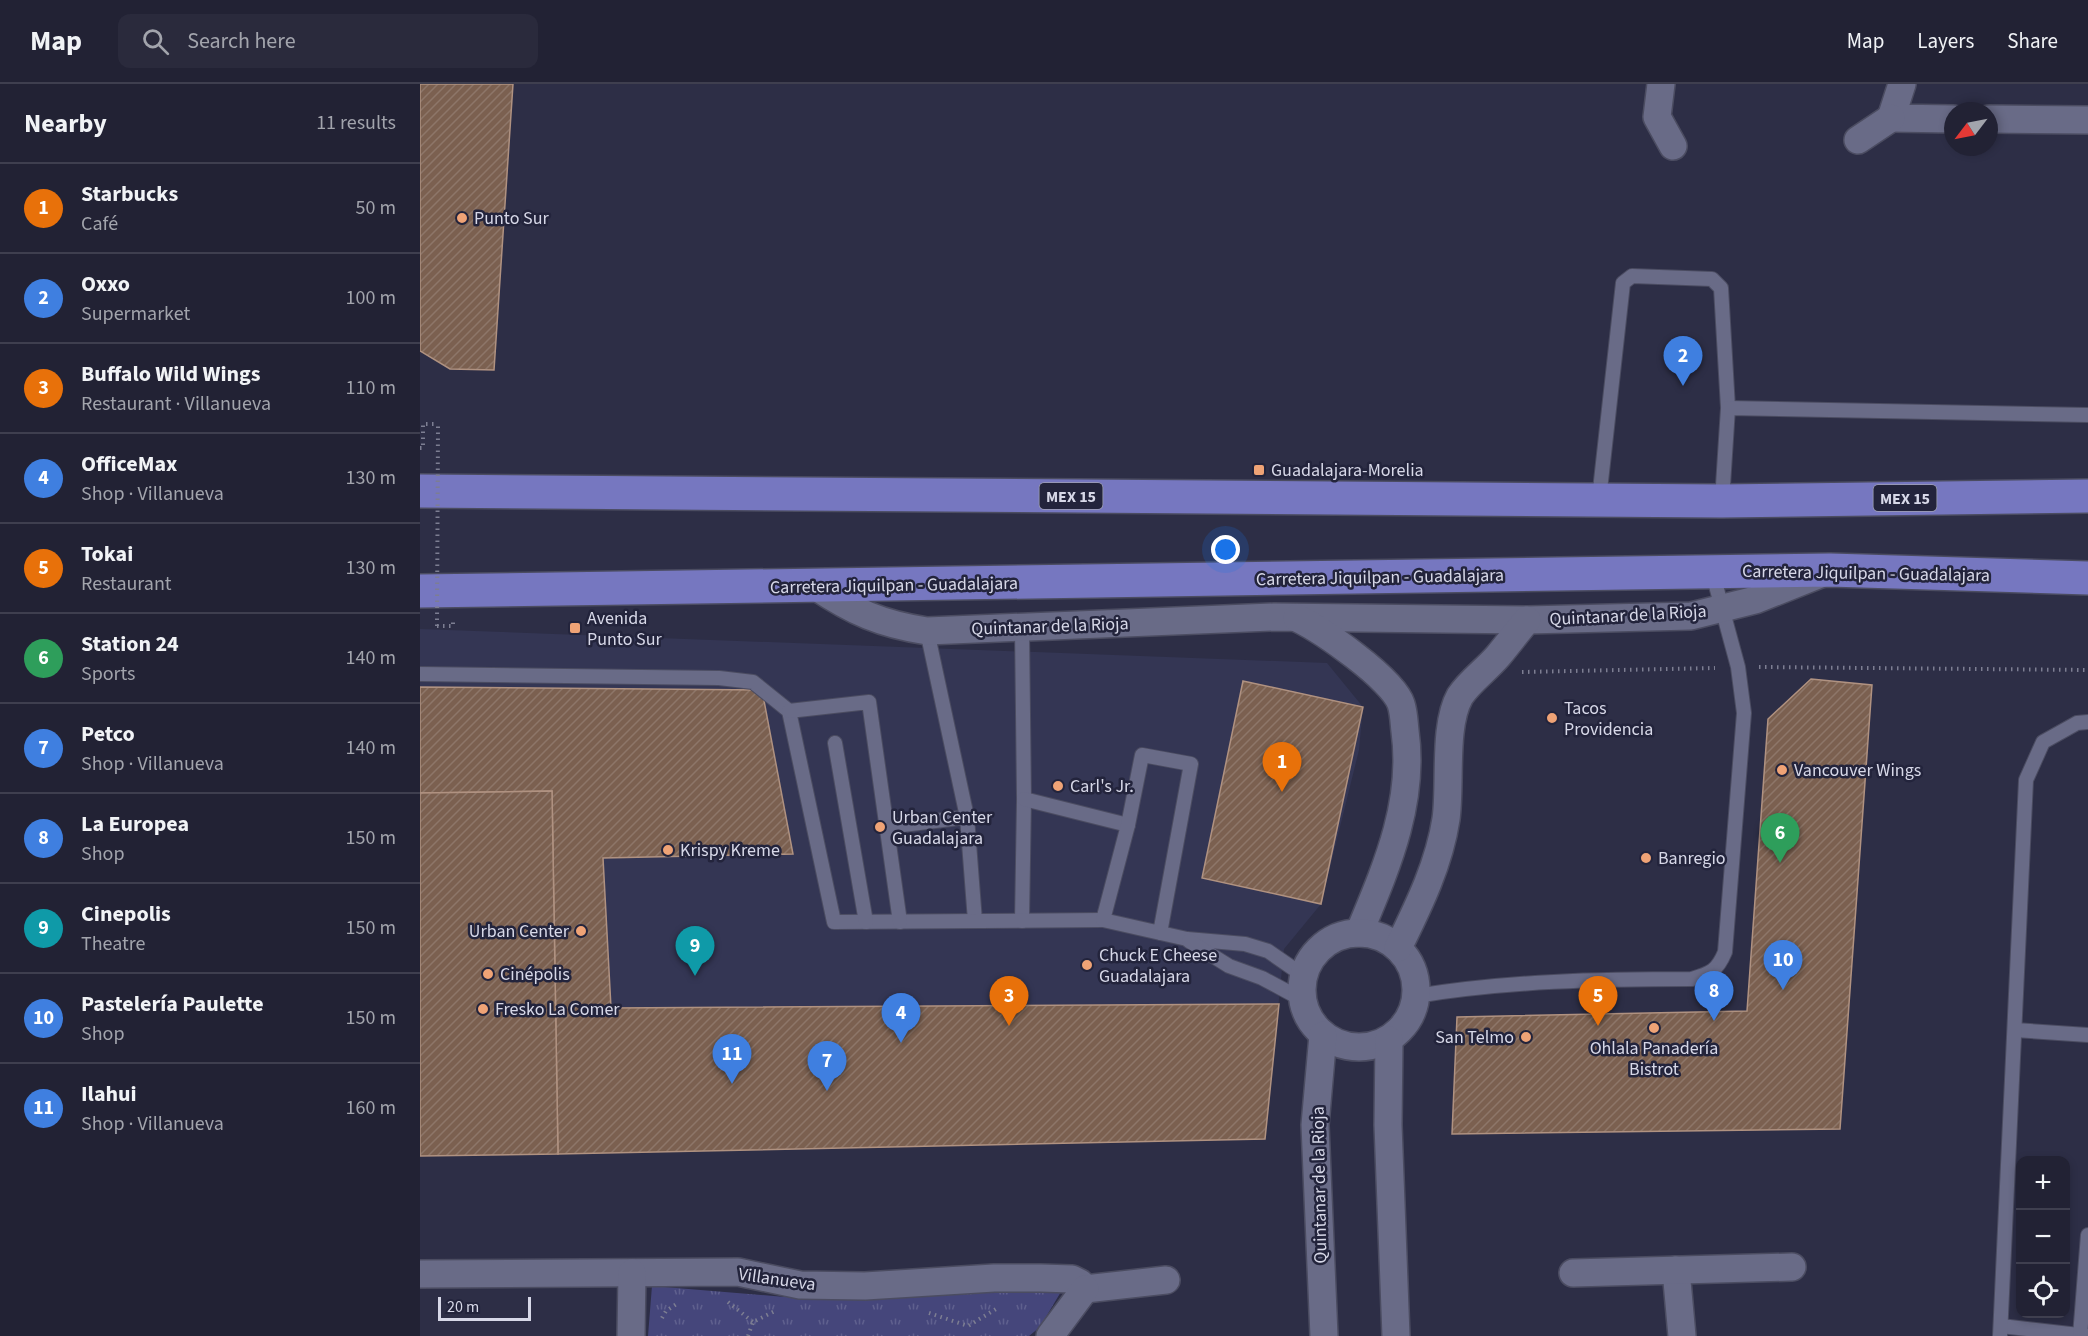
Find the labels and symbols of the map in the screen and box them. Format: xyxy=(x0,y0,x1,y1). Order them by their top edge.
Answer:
north arrow xyxy=(1944,102,1998,156)
place label: Punto Sur xyxy=(474,206,549,231)
marker: Punto Sur xyxy=(455,211,469,225)
pin: 2 xyxy=(1664,336,1702,386)
place label: Guadalajara-Morelia xyxy=(1271,458,1424,483)
marker: Guadalajara-Morelia xyxy=(1252,463,1266,477)
road number: MEX 15 xyxy=(1040,483,1102,509)
road number: MEX 15 xyxy=(1874,485,1936,511)
your location xyxy=(1211,535,1240,564)
street label: Carretera Jiquilpan - Guadalajara xyxy=(1742,559,1990,588)
street label: Carretera Jiquilpan - Guadalajara xyxy=(1256,563,1504,592)
street label: Carretera Jiquilpan - Guadalajara xyxy=(770,571,1018,600)
street label: Quintanar de la Rioja xyxy=(1549,599,1707,632)
place label: Avenida Punto Sur xyxy=(587,606,662,652)
street label: Quintanar de la Rioja xyxy=(971,611,1129,642)
marker: Avenida Punto Sur xyxy=(568,621,582,635)
place label: Tacos Providencia xyxy=(1564,696,1653,742)
marker: Tacos Providencia xyxy=(1545,711,1559,725)
pin: 1 xyxy=(1262,742,1302,792)
place label: Vancouver Wings xyxy=(1794,758,1921,783)
marker: Vancouver Wings xyxy=(1775,763,1789,777)
place label: Carl's Jr. xyxy=(1070,774,1134,799)
marker: Carl's Jr. xyxy=(1051,779,1065,793)
place label: Urban Center Guadalajara xyxy=(892,805,993,851)
pin: 6 xyxy=(1760,814,1800,863)
marker: Urban Center Guadalajara xyxy=(873,820,887,834)
place label: Krispy Kreme xyxy=(680,838,780,863)
marker: Krispy Kreme xyxy=(661,843,675,857)
place label: Banregio xyxy=(1658,846,1726,871)
marker: Banregio xyxy=(1639,851,1653,865)
place label: Urban Center xyxy=(469,919,570,944)
marker: Urban Center xyxy=(574,924,588,938)
pin: 9 xyxy=(676,926,714,976)
pin: 10 xyxy=(1764,940,1802,990)
place label: Chuck E Cheese Guadalajara xyxy=(1099,943,1217,989)
marker: Chuck E Cheese Guadalajara xyxy=(1080,958,1094,972)
place label: Cinépolis xyxy=(500,962,570,987)
marker: Cinépolis xyxy=(481,967,495,981)
pin: 8 xyxy=(1694,972,1734,1021)
pin: 3 xyxy=(990,976,1028,1026)
pin: 5 xyxy=(1578,976,1618,1026)
pin: 4 xyxy=(882,994,920,1043)
place label: Fresko La Comer xyxy=(495,997,620,1022)
marker: Fresko La Comer xyxy=(476,1002,490,1016)
marker: Ohlala Panadería Bistrot xyxy=(1647,1021,1661,1035)
place label: San Telmo xyxy=(1435,1025,1514,1050)
marker: San Telmo xyxy=(1519,1030,1533,1044)
pin: 11 xyxy=(712,1034,752,1084)
place label: Ohlala Panadería Bistrot xyxy=(1590,1036,1718,1082)
pin: 7 xyxy=(808,1042,846,1091)
street label: Quintanar de la Rioja xyxy=(1306,1106,1333,1264)
street label: Villanueva xyxy=(737,1262,817,1297)
scale bar xyxy=(438,1294,531,1322)

